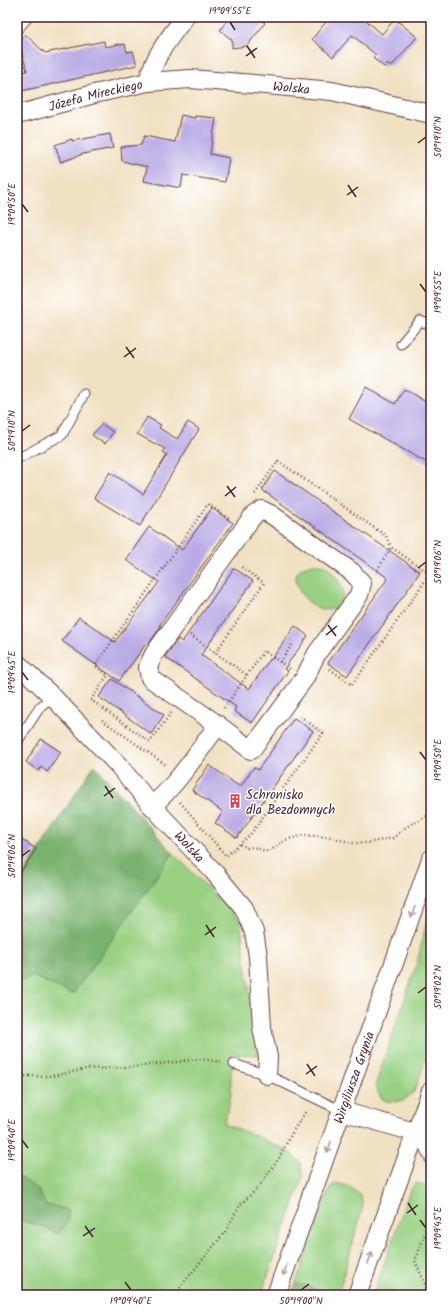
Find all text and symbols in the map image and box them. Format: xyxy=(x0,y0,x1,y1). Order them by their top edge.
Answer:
text: 19°09'55"E xyxy=(209,3,252,19)
street label: Józefa Mireckiego xyxy=(46,74,145,118)
street label: Wolska xyxy=(272,77,311,101)
text: 50°19'10"N xyxy=(430,116,446,158)
text: 19°09'50"E xyxy=(4,182,20,225)
text: 19°09'55"E xyxy=(430,270,446,313)
text: 50°19'10"N xyxy=(4,410,20,452)
text: 50°19'06"N xyxy=(430,540,446,584)
text: 19°09'45"E xyxy=(4,649,20,693)
text: 19°09'50"E xyxy=(430,738,446,781)
place label: Schronisko dla Bezdomnych xyxy=(246,785,335,821)
building icon: Schronisko dla Bezdomnych xyxy=(227,793,243,809)
street label: Wolska xyxy=(168,827,209,868)
text: 50°19'06"N xyxy=(4,834,20,878)
one-way arrow xyxy=(408,905,416,917)
text: 50°19'02"N xyxy=(430,965,446,1009)
street label: Wirgiliusza Grynia xyxy=(329,1029,381,1127)
text: 19°09'40"E xyxy=(4,1118,20,1161)
one-way arrow xyxy=(325,1141,332,1154)
text: 19°09'45"E xyxy=(430,1205,446,1249)
one-way arrow xyxy=(367,1253,375,1265)
one-way arrow xyxy=(281,1263,289,1275)
text: 19°09'40"E xyxy=(110,1293,153,1309)
text: 50°19'00"N xyxy=(279,1293,323,1309)

